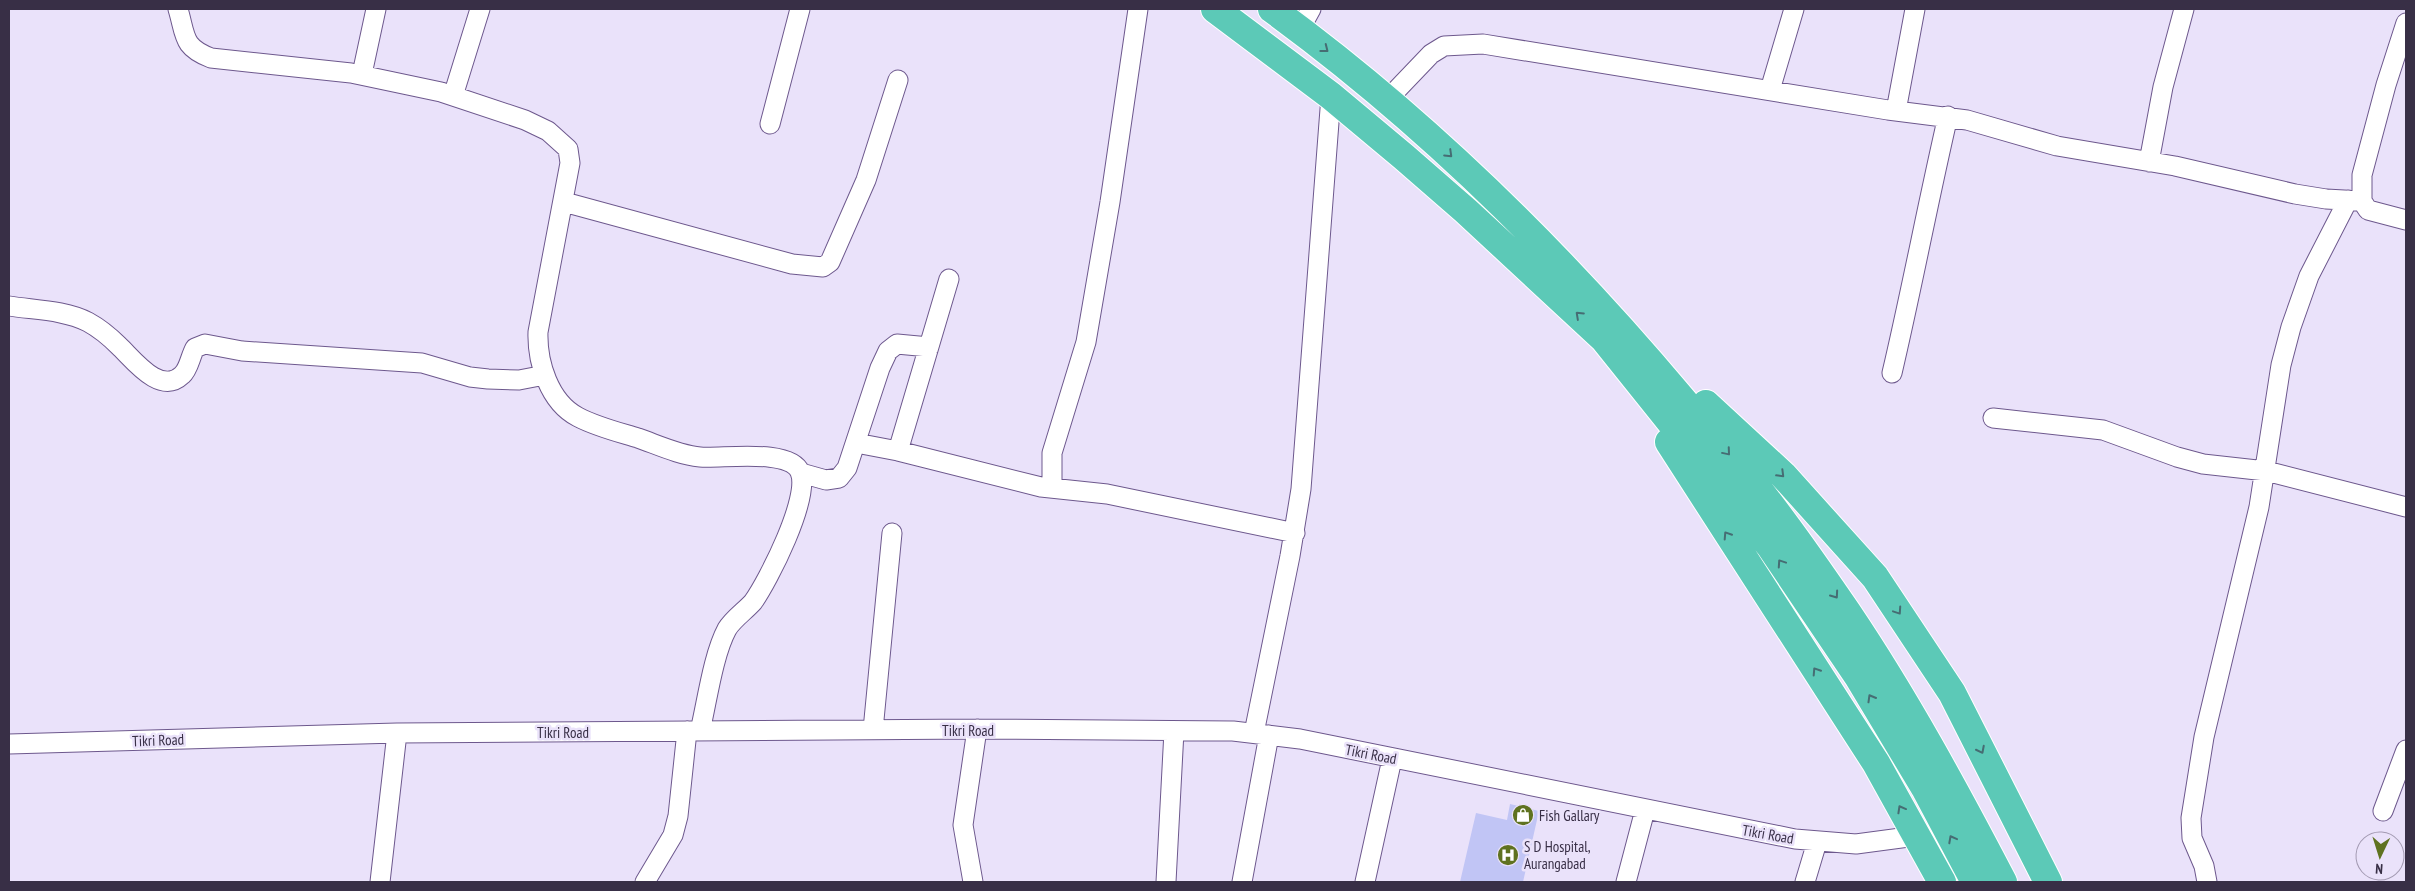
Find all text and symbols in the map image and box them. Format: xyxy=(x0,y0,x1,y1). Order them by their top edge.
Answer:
one-way arrow xyxy=(1319,43,1328,51)
one-way arrow xyxy=(1443,148,1452,157)
one-way arrow xyxy=(1576,312,1585,321)
one-way arrow xyxy=(1721,446,1730,455)
one-way arrow xyxy=(1775,468,1784,477)
one-way arrow xyxy=(1724,531,1733,540)
one-way arrow xyxy=(1778,559,1787,569)
one-way arrow xyxy=(1829,590,1838,599)
one-way arrow xyxy=(1892,605,1901,614)
one-way arrow xyxy=(1813,667,1822,676)
one-way arrow xyxy=(1868,694,1878,703)
street label: Tikri Road xyxy=(942,721,994,740)
street label: Tikri Road xyxy=(537,723,589,742)
street label: Tikri Road xyxy=(132,730,184,750)
street label: Tikri Road xyxy=(1344,740,1398,768)
one-way arrow xyxy=(1975,745,1985,754)
shop icon: Fish Gallary xyxy=(1511,803,1535,827)
one-way arrow xyxy=(1898,805,1908,814)
place label: Fish Gallary xyxy=(1539,806,1600,825)
street label: Tikri Road xyxy=(1741,820,1795,848)
north arrow xyxy=(2355,831,2405,881)
one-way arrow xyxy=(1948,836,1958,845)
place label: S D Hospital, Aurangabad xyxy=(1524,837,1591,873)
hospital icon: S D Hospital, Aurangabad xyxy=(1496,843,1520,867)
text: N xyxy=(2375,860,2383,878)

